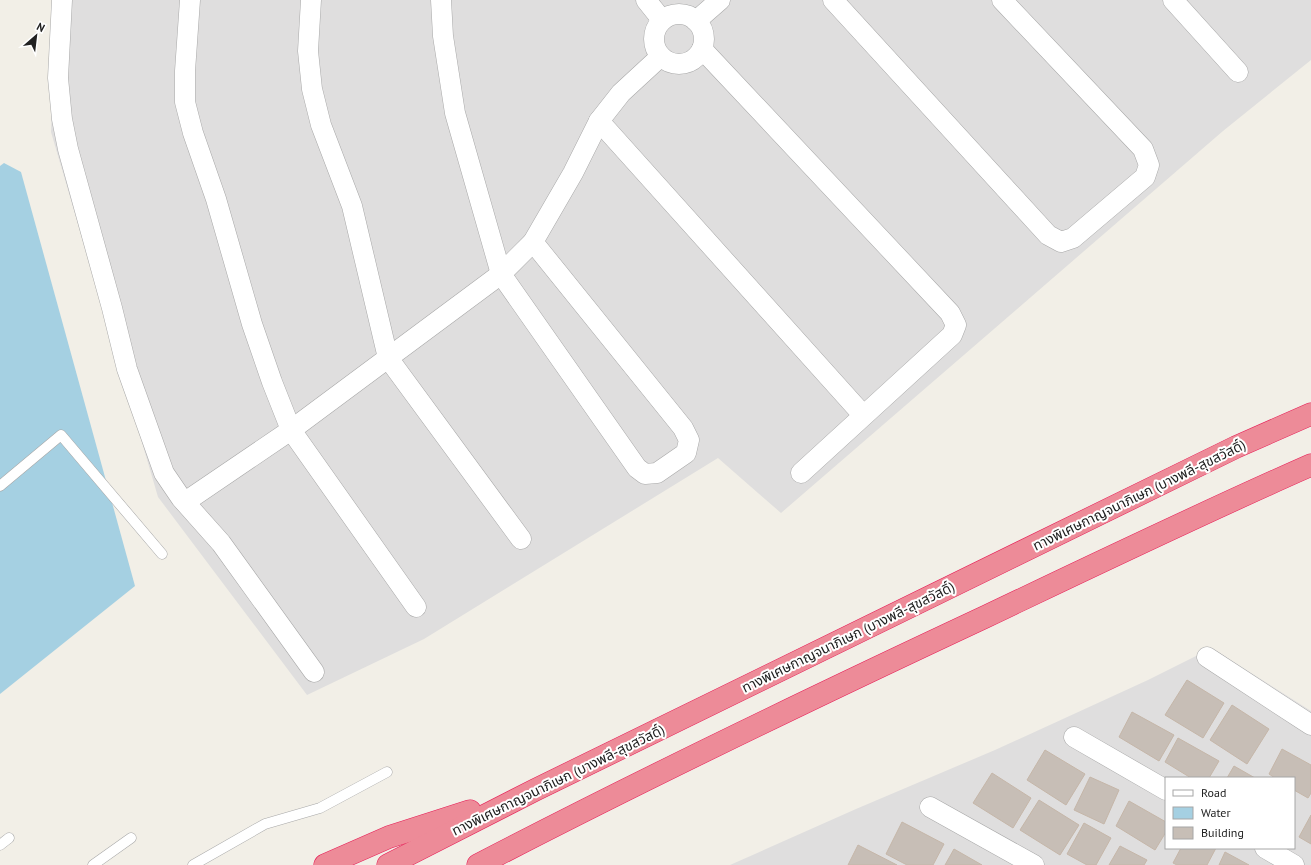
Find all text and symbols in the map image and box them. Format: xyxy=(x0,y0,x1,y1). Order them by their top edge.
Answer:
north arrow xyxy=(16,16,56,56)
text: N xyxy=(34,19,47,35)
street label: ทางพิเศษกาญจนาภิเษก (บางพลี-สุขสวัสดิ์) xyxy=(1030,435,1248,555)
street label: ทางพิเศษกาญจนาภิเษก (บางพลี-สุขสวัสดิ์) xyxy=(739,577,957,697)
street label: ทางพิเศษกาญจนาภิเษก (บางพลี-สุขสวัสดิ์) xyxy=(449,720,667,840)
legend xyxy=(1165,777,1295,849)
text: Road xyxy=(1201,785,1226,800)
text: Water xyxy=(1201,805,1231,820)
text: Building xyxy=(1201,825,1244,840)

